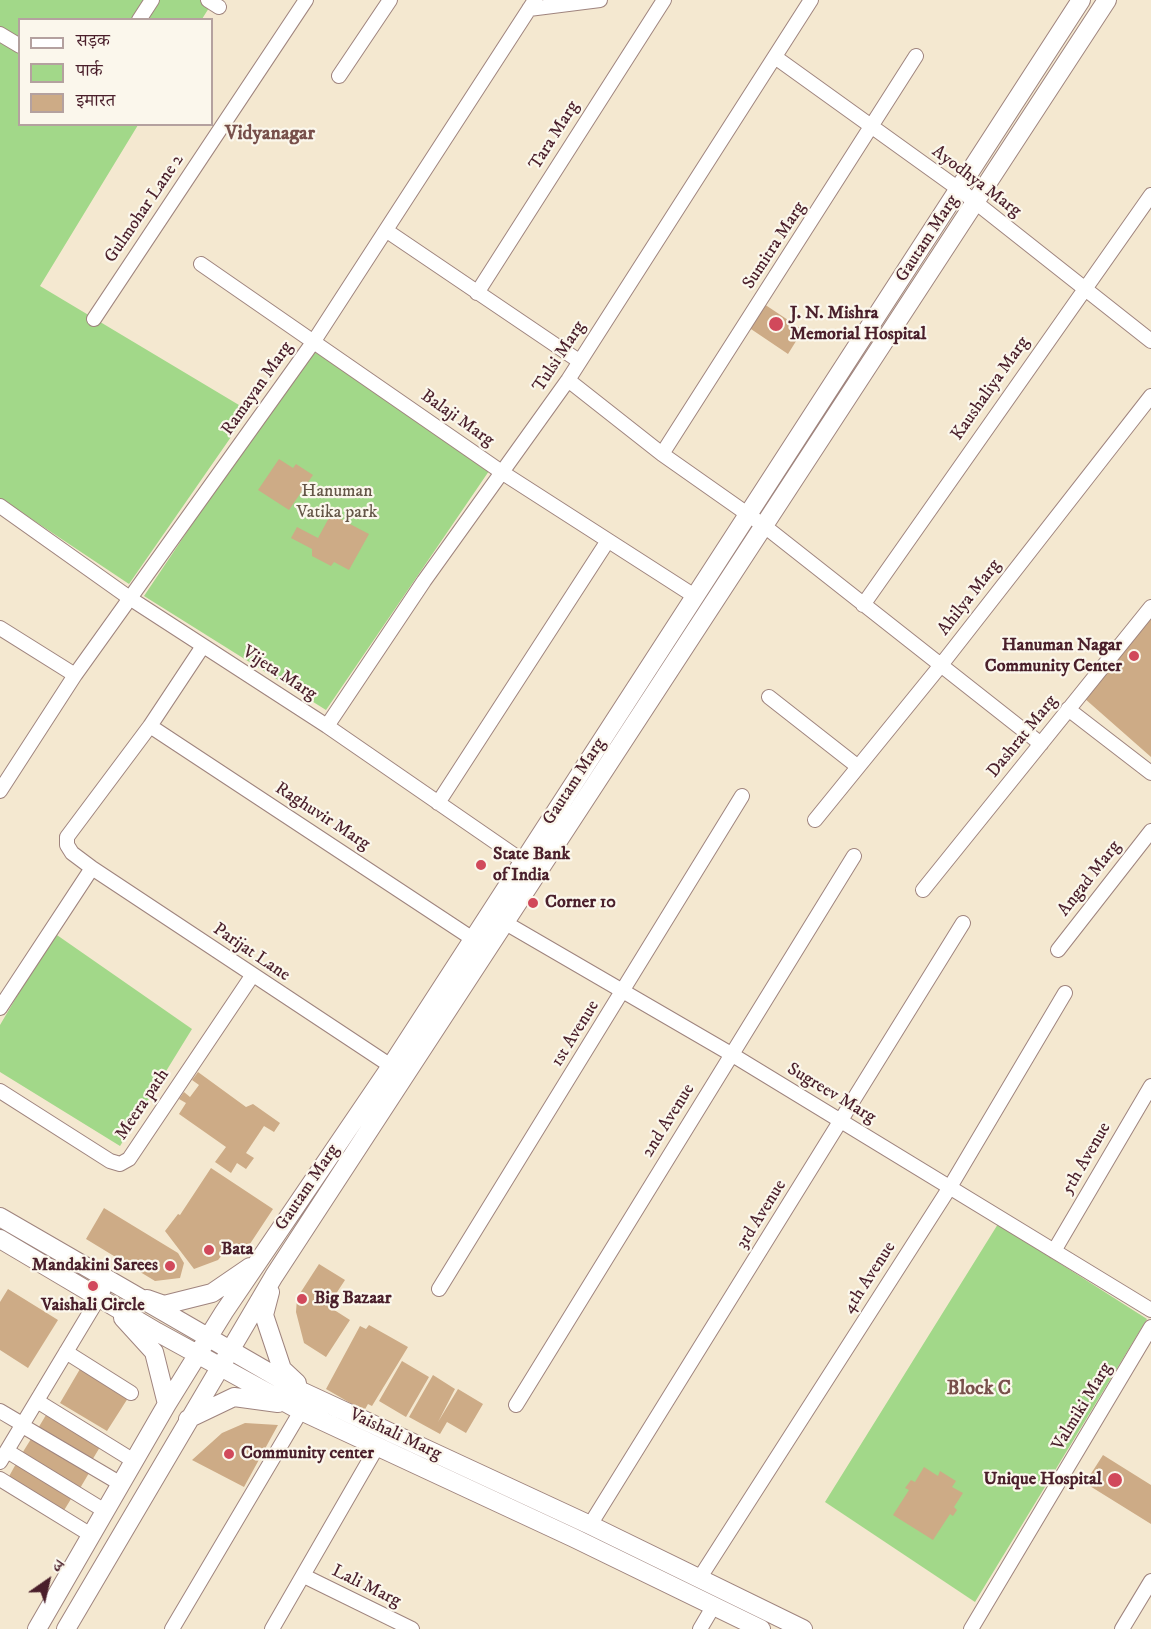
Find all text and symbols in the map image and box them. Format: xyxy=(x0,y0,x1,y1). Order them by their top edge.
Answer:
legend xyxy=(18,18,213,126)
text: सड़क xyxy=(76,30,110,52)
text: पार्क xyxy=(76,60,103,82)
text: इमारत xyxy=(76,90,115,112)
street label: Tara Marg xyxy=(525,97,585,175)
district label: Vidyanagar xyxy=(225,123,315,147)
street label: Ayodhya Marg xyxy=(927,141,1025,223)
street label: Gulmohar Lane 2 xyxy=(101,150,189,268)
street label: Gautam Marg xyxy=(892,191,964,287)
street label: Sumitra Marg xyxy=(739,198,811,294)
place label: J. N. Mishra Memorial Hospital xyxy=(790,303,926,346)
marker: J. N. Mishra Memorial Hospital xyxy=(767,315,785,333)
street label: Tulsi Marg xyxy=(529,317,591,397)
street label: Kaushaliya Marg xyxy=(947,333,1035,445)
street label: Ramayan Marg xyxy=(218,338,298,440)
street label: Balaji Marg xyxy=(416,386,498,452)
park label: Hanuman Vatika park xyxy=(297,481,377,524)
street label: Ahilya Marg xyxy=(934,556,1006,640)
place label: Hanuman Nagar Community Center xyxy=(985,635,1122,678)
street label: Vijeta Marg xyxy=(238,642,320,706)
marker: Hanuman Nagar Community Center xyxy=(1127,649,1141,663)
street label: Dashrat Marg xyxy=(983,691,1063,783)
street label: Gautam Marg xyxy=(539,734,611,830)
street label: Raghuvir Marg xyxy=(270,778,374,856)
street label: Angad Marg xyxy=(1054,837,1126,921)
place label: State Bank of India xyxy=(493,844,570,886)
marker: State Bank of India xyxy=(474,858,488,872)
place label: Corner 10 xyxy=(545,892,616,914)
marker: Corner 10 xyxy=(526,896,540,910)
street label: Parijat Lane xyxy=(208,919,294,987)
street label: 1st Avenue xyxy=(547,997,605,1071)
street label: Sugreev Marg xyxy=(783,1059,879,1129)
street label: Meera path xyxy=(111,1065,175,1145)
street label: 2nd Avenue xyxy=(638,1080,700,1162)
street label: 5th Avenue xyxy=(1058,1119,1116,1199)
street label: Gautam Marg xyxy=(271,1141,345,1235)
street label: 3rd Avenue xyxy=(732,1176,792,1254)
street label: 4th Avenue xyxy=(839,1238,901,1318)
place label: Bata xyxy=(221,1239,253,1261)
marker: Bata xyxy=(202,1243,216,1257)
place label: Mandakini Sarees xyxy=(32,1255,158,1277)
marker: Mandakini Sarees xyxy=(163,1259,177,1273)
marker: Vaishali Circle xyxy=(86,1279,100,1293)
place label: Big Bazaar xyxy=(314,1288,391,1310)
marker: Big Bazaar xyxy=(295,1292,309,1306)
place label: Vaishali Circle xyxy=(41,1295,145,1317)
street label: Valmiki Marg xyxy=(1048,1359,1118,1455)
district label: Block C xyxy=(947,1378,1011,1402)
street label: Vaishali Marg xyxy=(346,1404,444,1466)
place label: Community center xyxy=(241,1443,374,1465)
marker: Community center xyxy=(222,1447,236,1461)
place label: Unique Hospital xyxy=(984,1469,1102,1491)
marker: Unique Hospital xyxy=(1106,1471,1124,1489)
north arrow xyxy=(18,1551,78,1611)
text: उ xyxy=(49,1556,67,1577)
street label: Lali Marg xyxy=(328,1561,404,1613)

